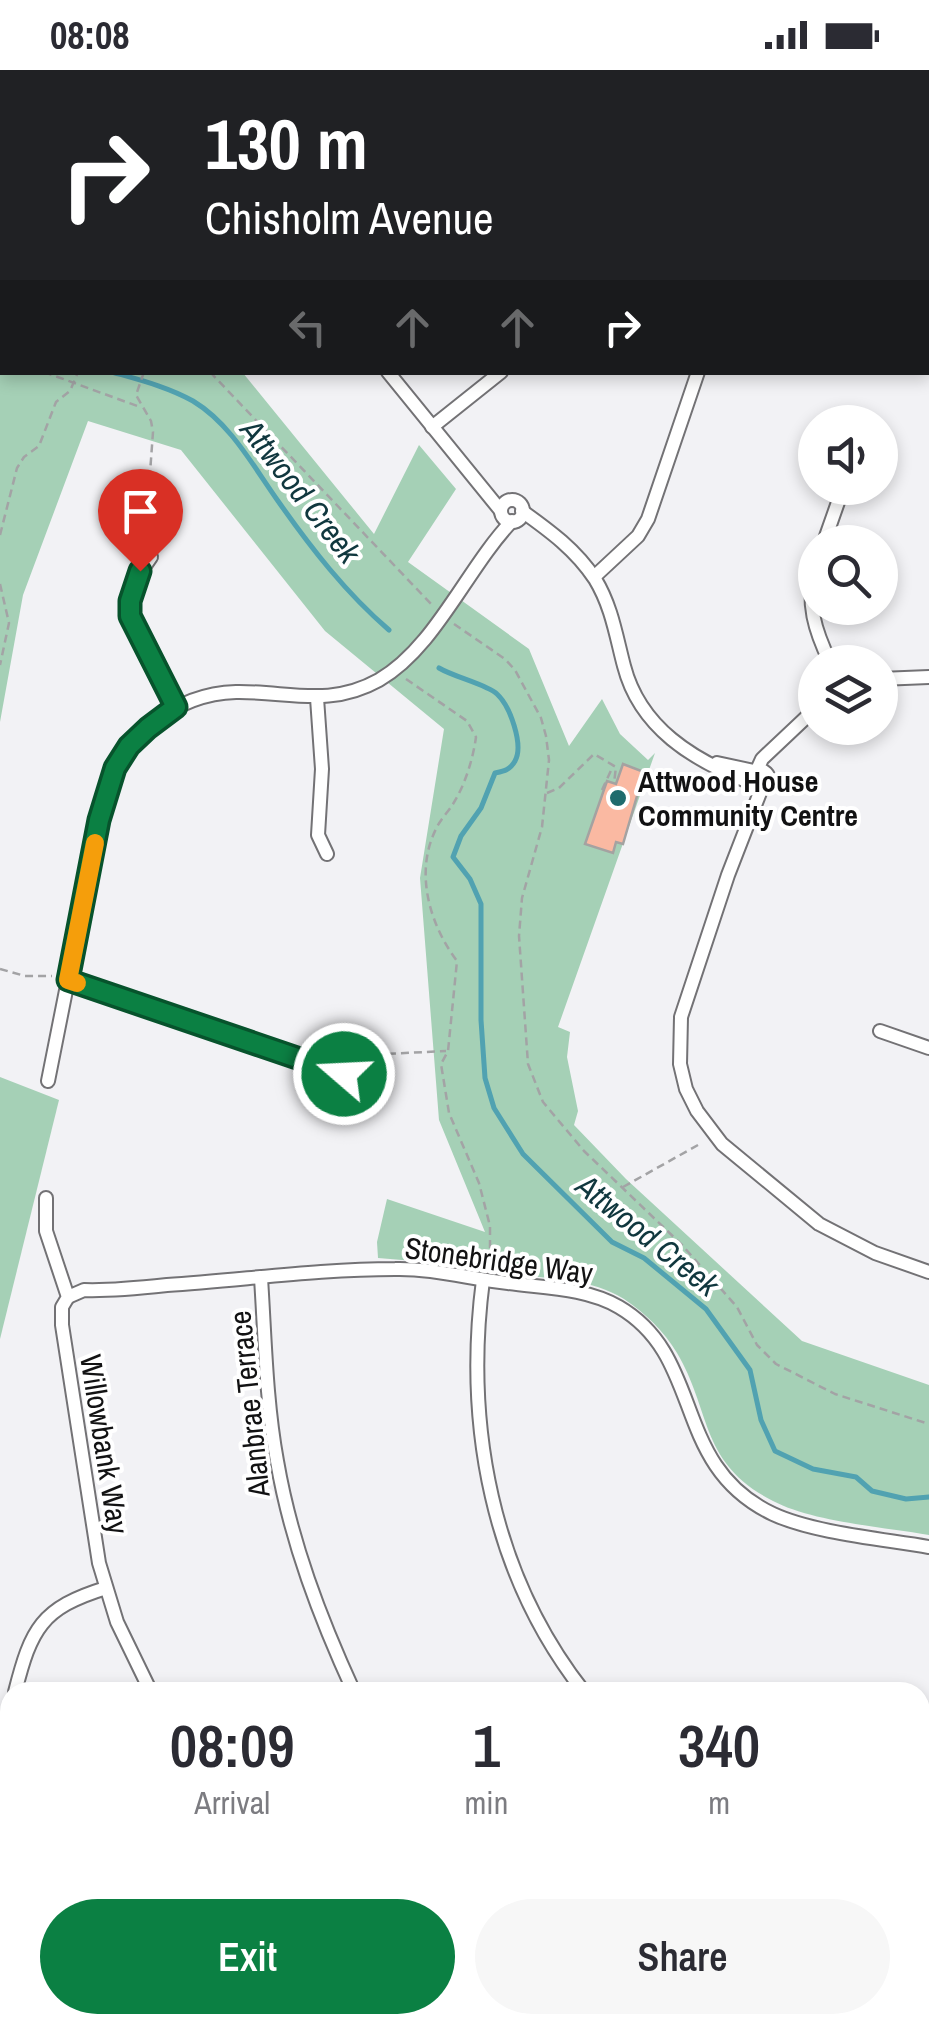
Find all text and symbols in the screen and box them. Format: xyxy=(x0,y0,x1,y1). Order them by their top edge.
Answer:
text: 08:08 xyxy=(50,10,130,61)
text: 130 m xyxy=(205,97,368,191)
icon: right xyxy=(40,110,170,240)
text: Chisholm Avenue xyxy=(205,187,494,248)
icon: left xyxy=(280,300,335,355)
icon: ahead xyxy=(385,300,440,355)
icon: ahead xyxy=(490,300,545,355)
icon: right xyxy=(595,300,650,355)
map controls xyxy=(798,405,898,745)
button: sound xyxy=(798,405,898,505)
water label: Attwood Creek xyxy=(230,408,371,573)
pin xyxy=(98,469,183,572)
icon: arrive xyxy=(113,484,168,539)
button: search xyxy=(798,525,898,625)
button: layers xyxy=(798,645,898,745)
place label: Attwood House Community Centre xyxy=(638,761,858,835)
marker: Attwood House Community Centre xyxy=(607,787,629,809)
position arrow xyxy=(292,1022,396,1126)
water label: Attwood Creek xyxy=(566,1163,729,1306)
street label: Stonebridge Way xyxy=(403,1227,596,1293)
street label: Alanbrae Terrace xyxy=(219,1309,279,1500)
street label: Willowbank Way xyxy=(71,1352,139,1537)
text: 08:09 xyxy=(170,1705,295,1786)
text: 1 xyxy=(473,1705,500,1786)
text: 340 xyxy=(678,1705,760,1786)
text: Arrival xyxy=(194,1781,270,1824)
text: min xyxy=(465,1781,508,1824)
text: m xyxy=(708,1781,730,1824)
button: Exit xyxy=(40,1899,455,2014)
button: Share xyxy=(475,1899,890,2014)

